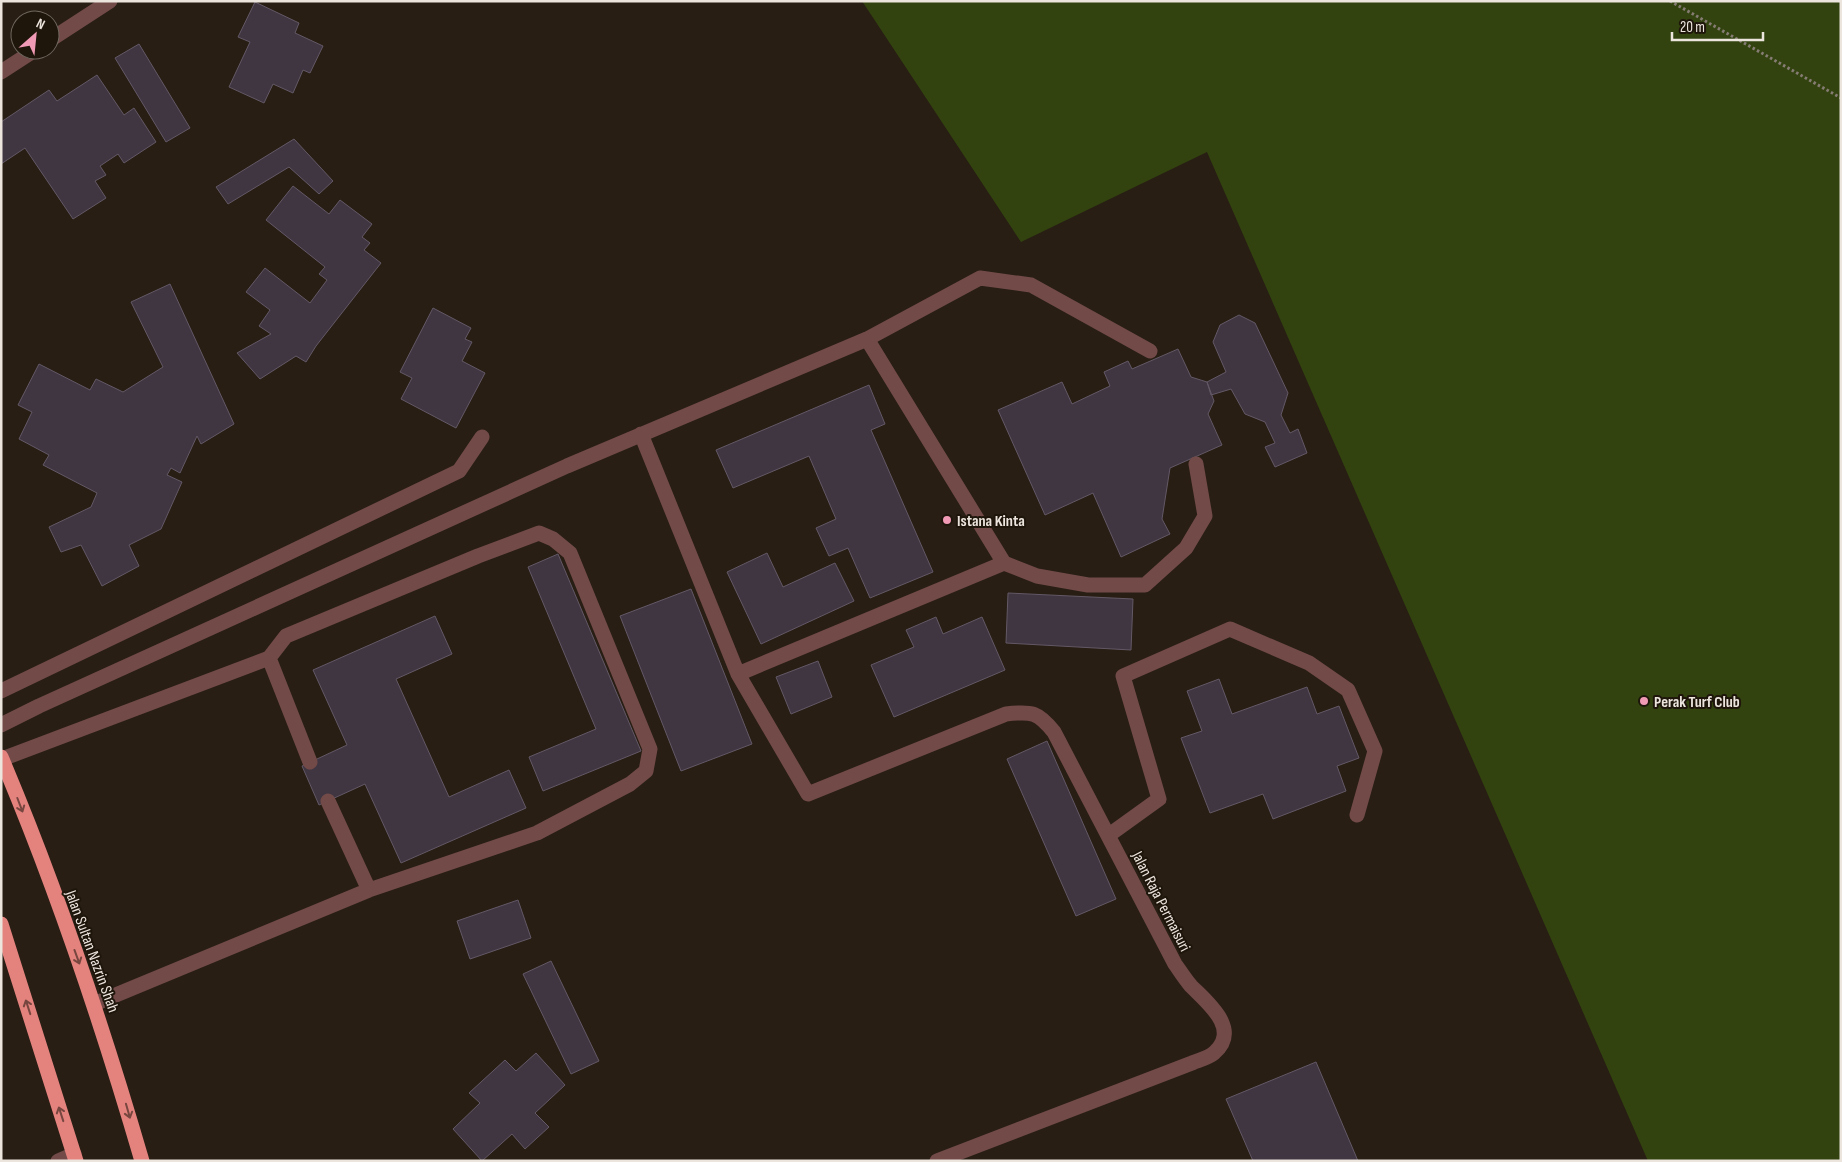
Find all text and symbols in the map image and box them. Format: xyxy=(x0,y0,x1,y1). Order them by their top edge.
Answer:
north arrow xyxy=(10,10,60,60)
scale bar xyxy=(1672,10,1763,42)
text: N xyxy=(33,15,48,33)
text: 20 m xyxy=(1680,18,1705,37)
place label: Istana Kinta xyxy=(957,512,1025,531)
marker: Istana Kinta xyxy=(941,514,953,526)
place label: Perak Turf Club xyxy=(1654,693,1740,712)
marker: Perak Turf Club xyxy=(1638,695,1650,707)
one-way arrow xyxy=(16,797,25,812)
street label: Jalan Raja Permaisuri xyxy=(1127,847,1194,955)
street label: Jalan Sultan Nazrin Shah xyxy=(60,887,123,1015)
one-way arrow xyxy=(73,948,82,964)
one-way arrow xyxy=(22,1000,32,1016)
one-way arrow xyxy=(123,1103,133,1119)
one-way arrow xyxy=(56,1107,66,1123)

